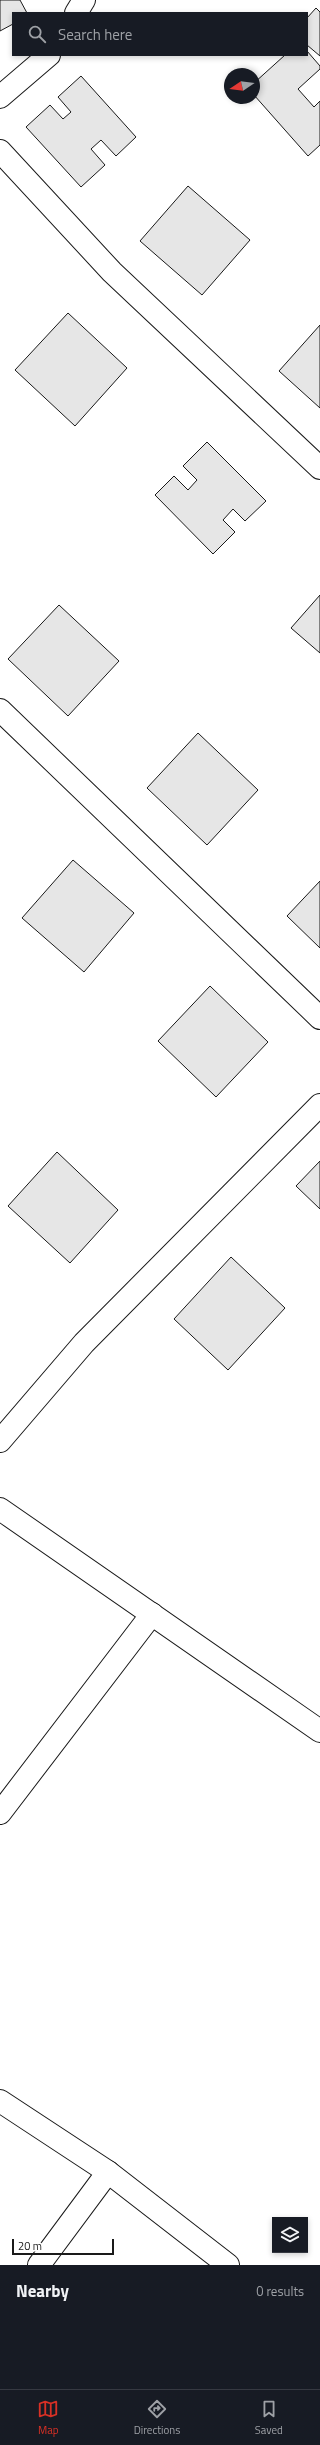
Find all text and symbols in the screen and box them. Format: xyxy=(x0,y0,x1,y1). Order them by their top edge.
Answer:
search box xyxy=(12,12,308,56)
icon: search xyxy=(26,23,48,45)
text: Search here xyxy=(58,23,132,46)
north arrow xyxy=(224,68,260,104)
map controls xyxy=(272,2217,308,2253)
button: layers xyxy=(272,2217,308,2253)
scale bar xyxy=(12,2237,114,2256)
text: 20 m xyxy=(18,2238,42,2254)
text: Nearby xyxy=(16,2278,69,2304)
text: 0 results xyxy=(256,2281,304,2301)
tab: Map xyxy=(37,2398,59,2438)
tab: Directions xyxy=(134,2398,180,2438)
tab: Saved xyxy=(255,2398,283,2438)

